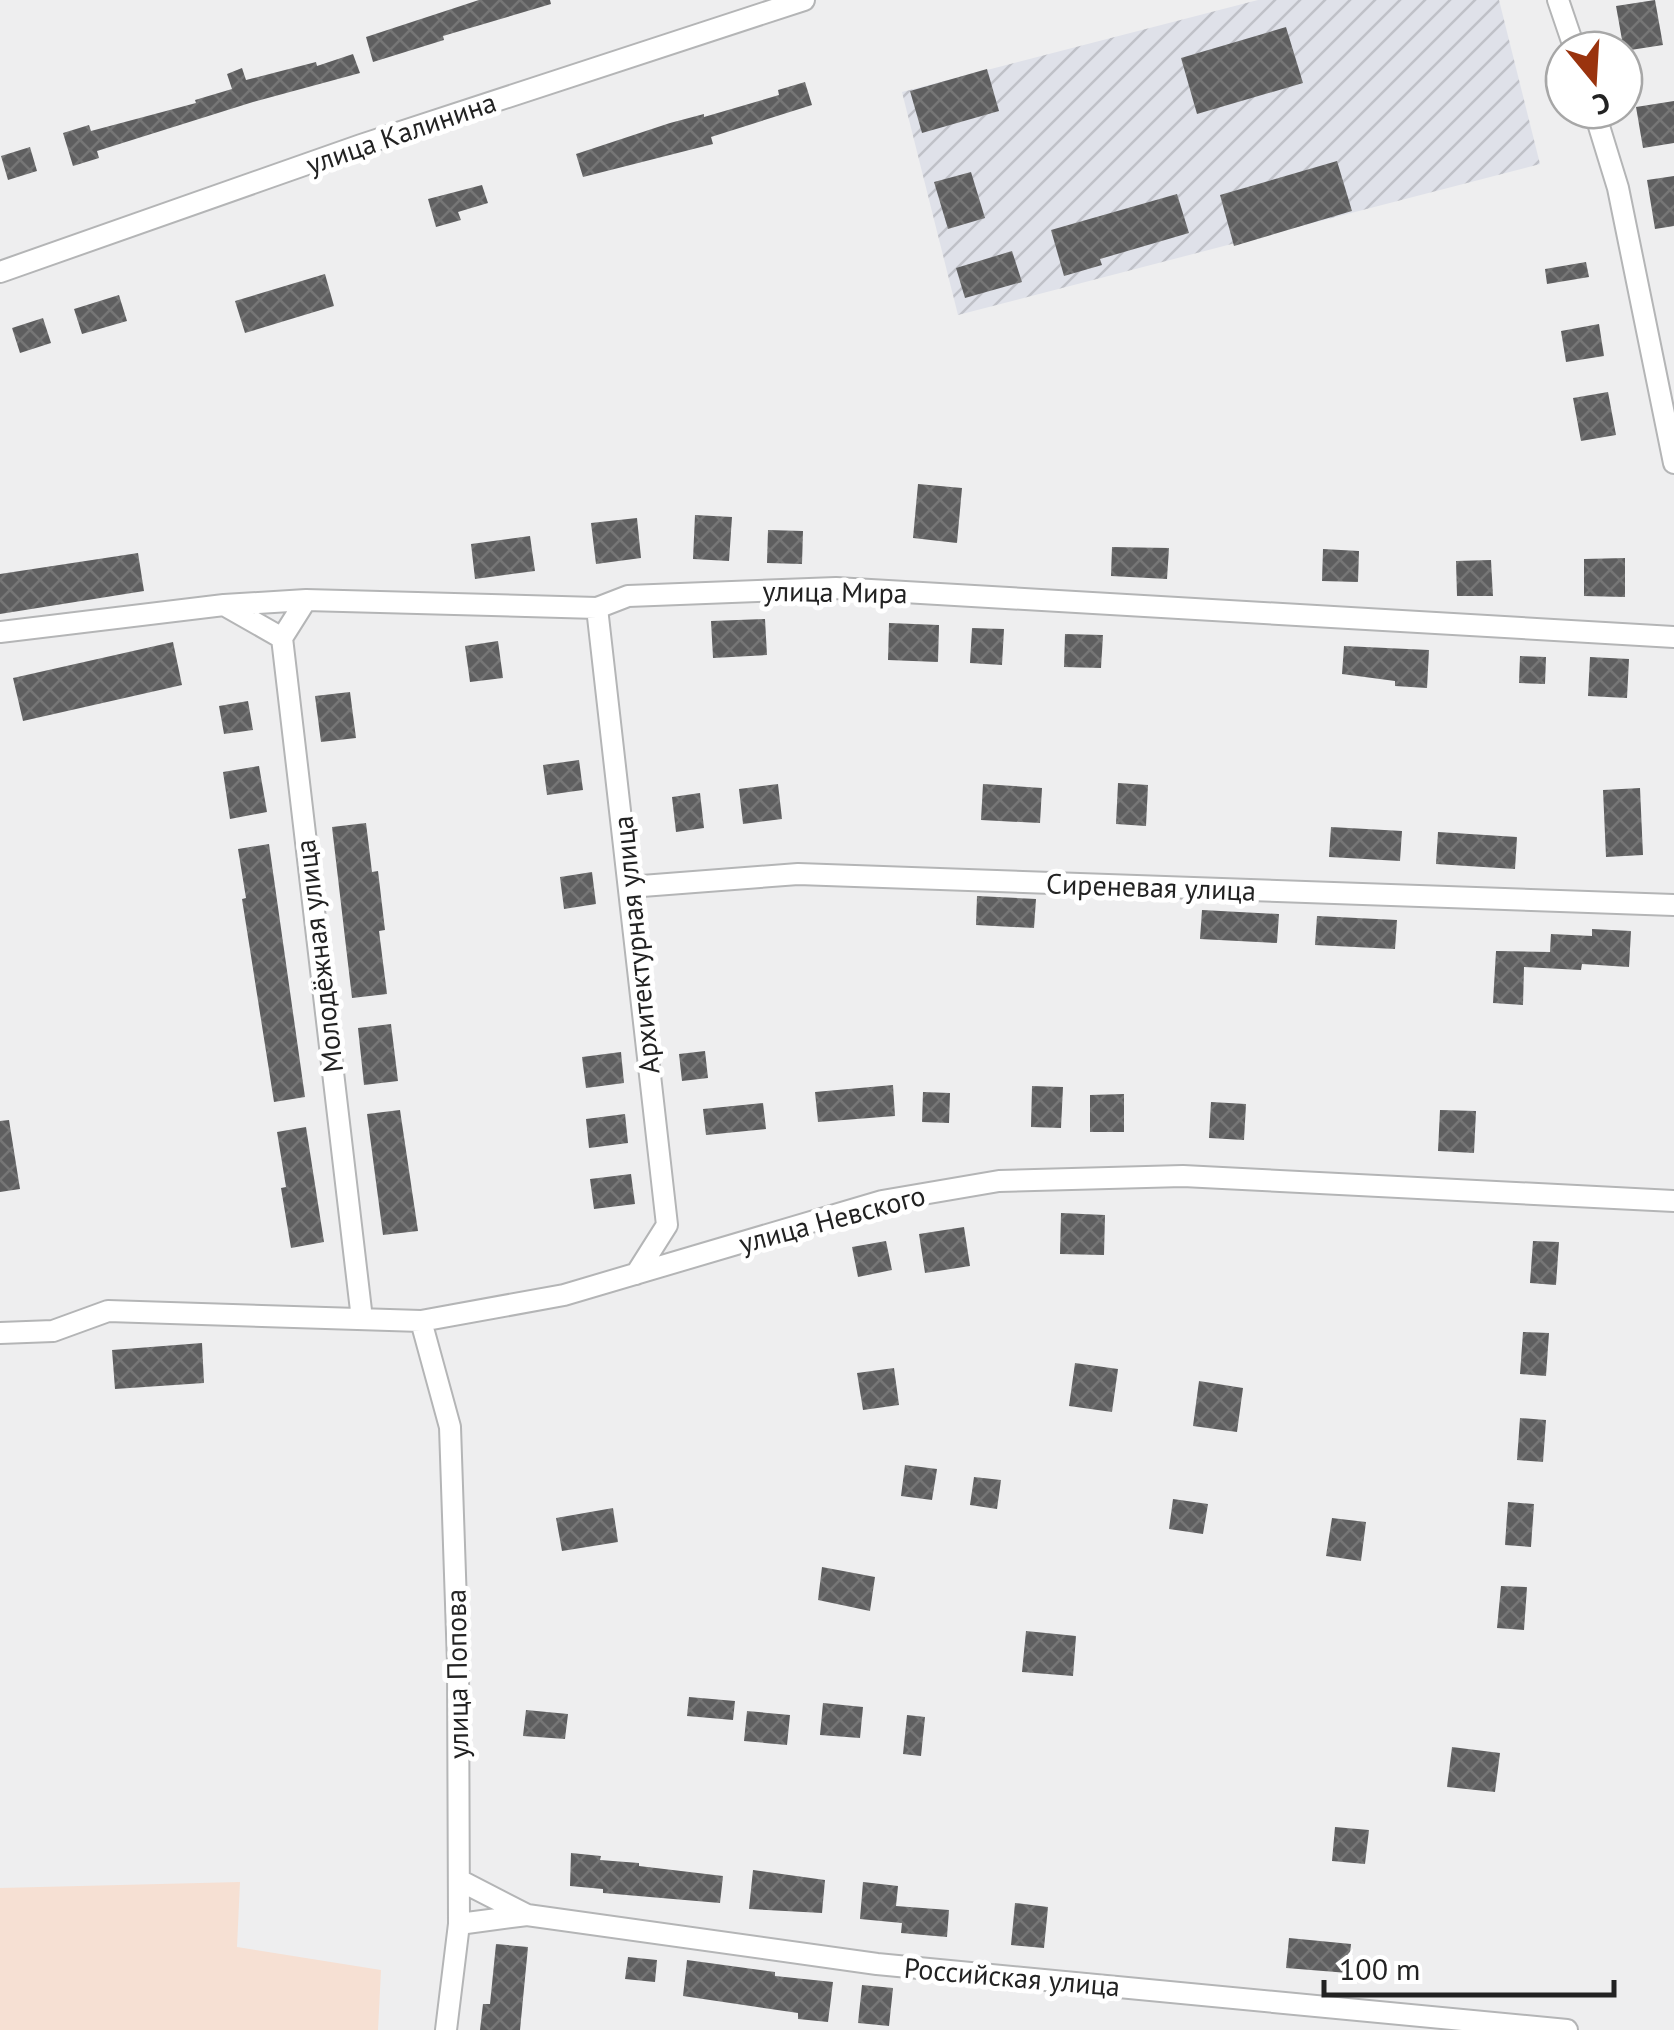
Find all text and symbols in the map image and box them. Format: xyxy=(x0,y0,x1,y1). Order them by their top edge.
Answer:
north arrow xyxy=(1544,30,1644,130)
street label: улица Калинина xyxy=(301,83,501,182)
text: С xyxy=(1589,84,1615,124)
street label: улица Мира xyxy=(762,572,908,611)
street label: Архитектурная улица xyxy=(604,814,667,1076)
street label: Молодёжная улица xyxy=(286,837,351,1075)
street label: Сиреневая улица xyxy=(1045,864,1257,909)
street label: улица Невского xyxy=(735,1176,929,1261)
street label: улица Попова xyxy=(437,1589,476,1759)
scale bar xyxy=(1324,1935,1614,1997)
street label: Российская улица xyxy=(902,1949,1122,2004)
text: 100 m xyxy=(1339,1949,1420,1988)

